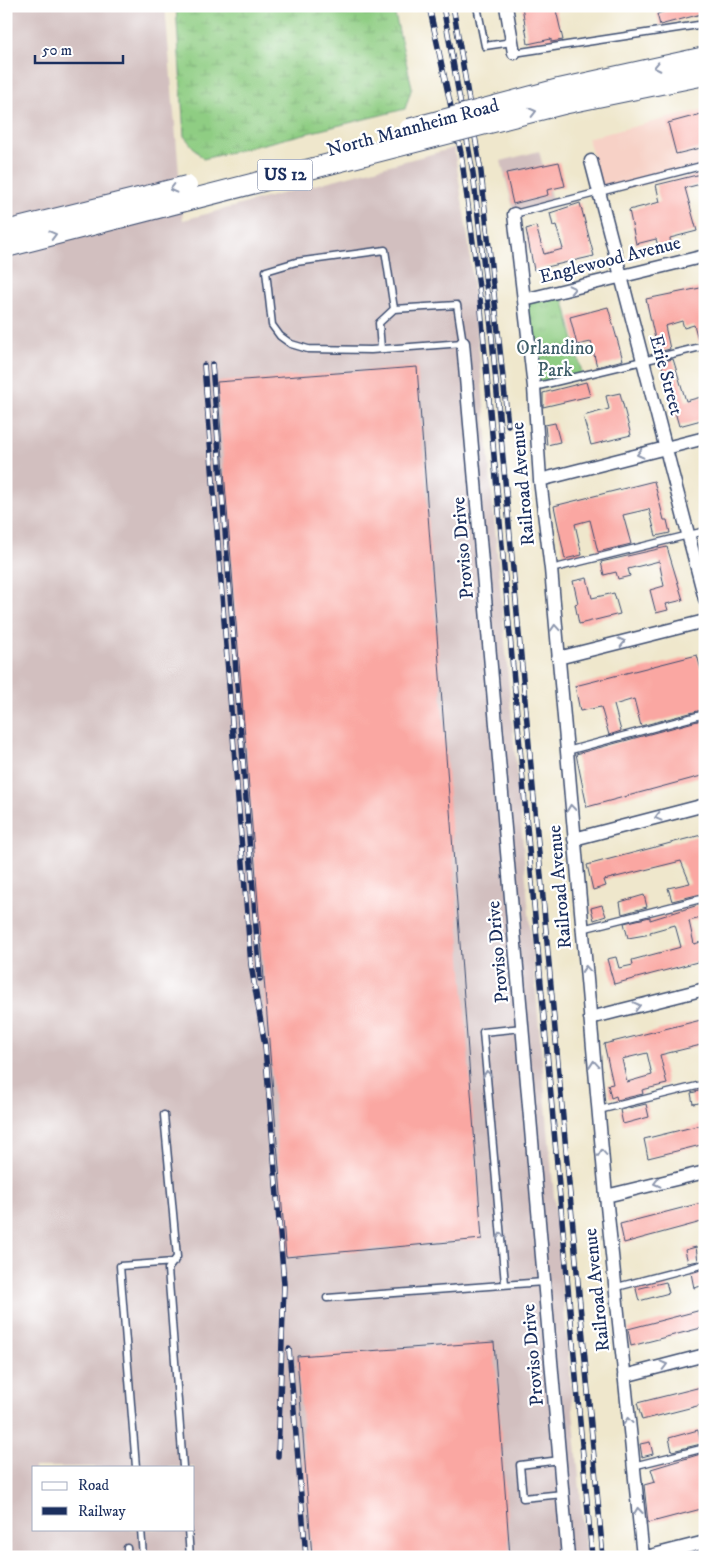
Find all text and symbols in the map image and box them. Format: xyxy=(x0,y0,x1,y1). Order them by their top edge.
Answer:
scale bar xyxy=(35,32,122,64)
text: 50 m xyxy=(42,41,72,60)
one-way arrow xyxy=(653,61,661,72)
street label: North Mannheim Road xyxy=(324,94,502,162)
one-way arrow xyxy=(528,107,536,117)
road number: US 12 xyxy=(258,160,312,190)
one-way arrow xyxy=(169,184,177,194)
one-way arrow xyxy=(49,230,57,240)
street label: Englewood Avenue xyxy=(537,231,683,289)
one-way arrow xyxy=(567,284,576,295)
street label: Erie Street xyxy=(644,332,688,418)
park label: Orlandino Park xyxy=(516,337,594,382)
street label: Railroad Avenue xyxy=(506,421,540,547)
one-way arrow xyxy=(637,449,645,459)
street label: Proviso Drive xyxy=(447,496,479,600)
one-way arrow xyxy=(550,624,561,632)
one-way arrow xyxy=(617,637,626,648)
one-way arrow xyxy=(566,803,577,811)
one-way arrow xyxy=(653,811,662,822)
street label: Railroad Avenue xyxy=(543,824,577,950)
street label: Proviso Drive xyxy=(482,900,514,1004)
one-way arrow xyxy=(581,965,592,973)
one-way arrow xyxy=(633,1001,642,1012)
one-way arrow xyxy=(589,1060,600,1068)
one-way arrow xyxy=(482,1070,493,1078)
one-way arrow xyxy=(597,1149,608,1157)
one-way arrow xyxy=(653,1177,662,1188)
street label: Railroad Avenue xyxy=(579,1227,615,1353)
one-way arrow xyxy=(496,1232,507,1240)
street label: Proviso Drive xyxy=(517,1303,549,1407)
one-way arrow xyxy=(660,1361,668,1371)
one-way arrow xyxy=(623,1417,634,1425)
legend xyxy=(32,1466,195,1530)
text: Road xyxy=(78,1476,110,1495)
text: Railway xyxy=(78,1502,126,1521)
one-way arrow xyxy=(633,1507,644,1515)

